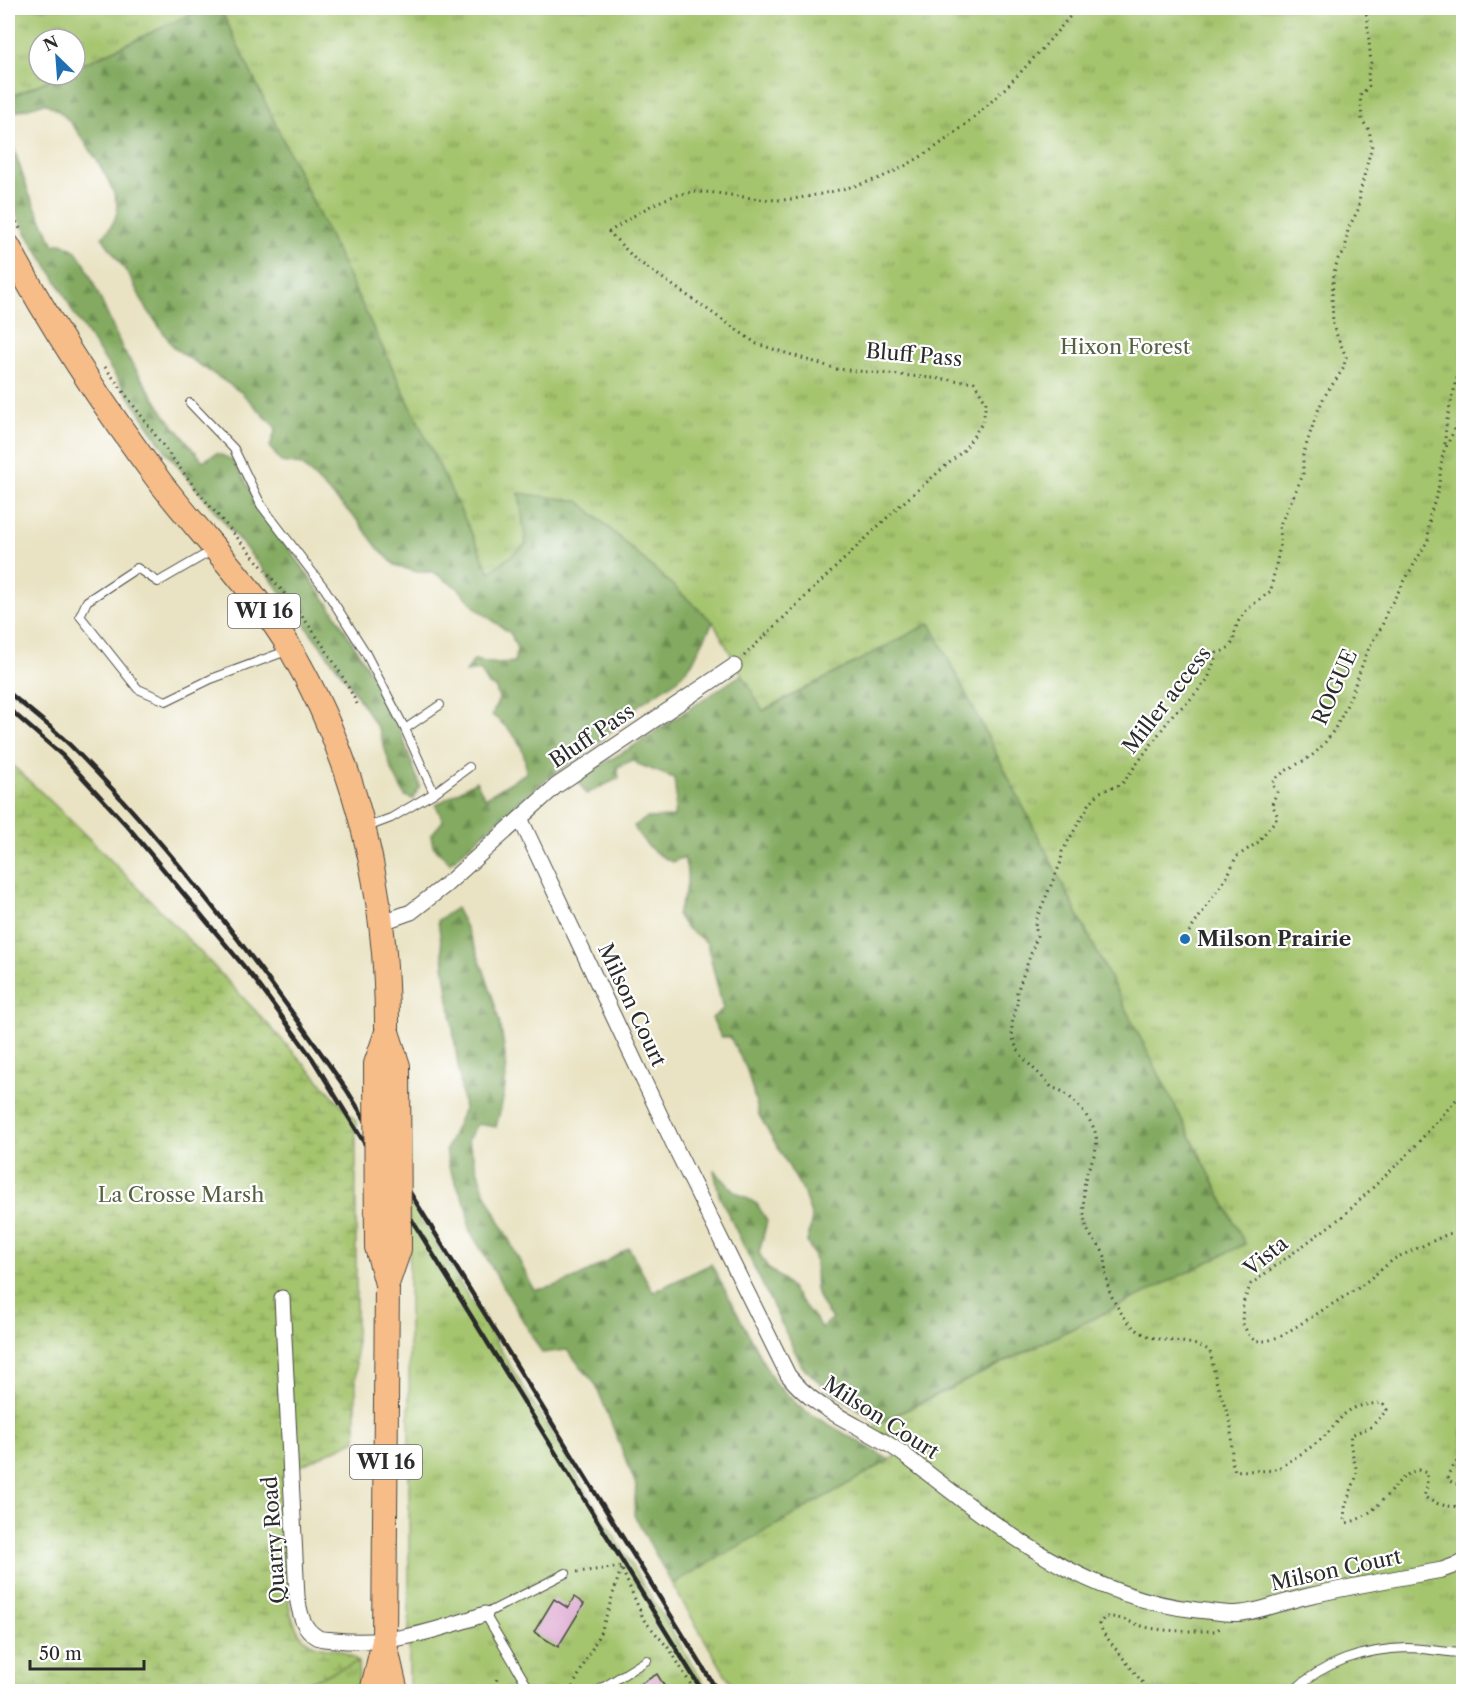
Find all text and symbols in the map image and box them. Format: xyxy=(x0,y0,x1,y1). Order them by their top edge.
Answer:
north arrow xyxy=(27,27,87,87)
text: N xyxy=(40,31,61,55)
park label: Hixon Forest xyxy=(1060,334,1191,359)
street label: Bluff Pass xyxy=(865,338,963,371)
road number: WI 16 xyxy=(228,594,300,628)
street label: Miller access xyxy=(1117,641,1216,758)
street label: ROGUE xyxy=(1307,645,1362,729)
street label: Bluff Pass xyxy=(545,698,639,773)
place label: Milson Prairie xyxy=(1197,926,1351,951)
marker: Milson Prairie xyxy=(1178,932,1192,946)
street label: Milson Court xyxy=(593,939,672,1071)
park label: La Crosse Marsh xyxy=(98,1182,264,1207)
street label: Vista xyxy=(1238,1230,1293,1281)
street label: Milson Court xyxy=(819,1371,944,1465)
road number: WI 16 xyxy=(350,1445,422,1479)
street label: Quarry Road xyxy=(257,1475,290,1605)
street label: Milson Court xyxy=(1268,1543,1404,1596)
scale bar xyxy=(30,1633,144,1671)
text: 50 m xyxy=(39,1643,82,1665)

